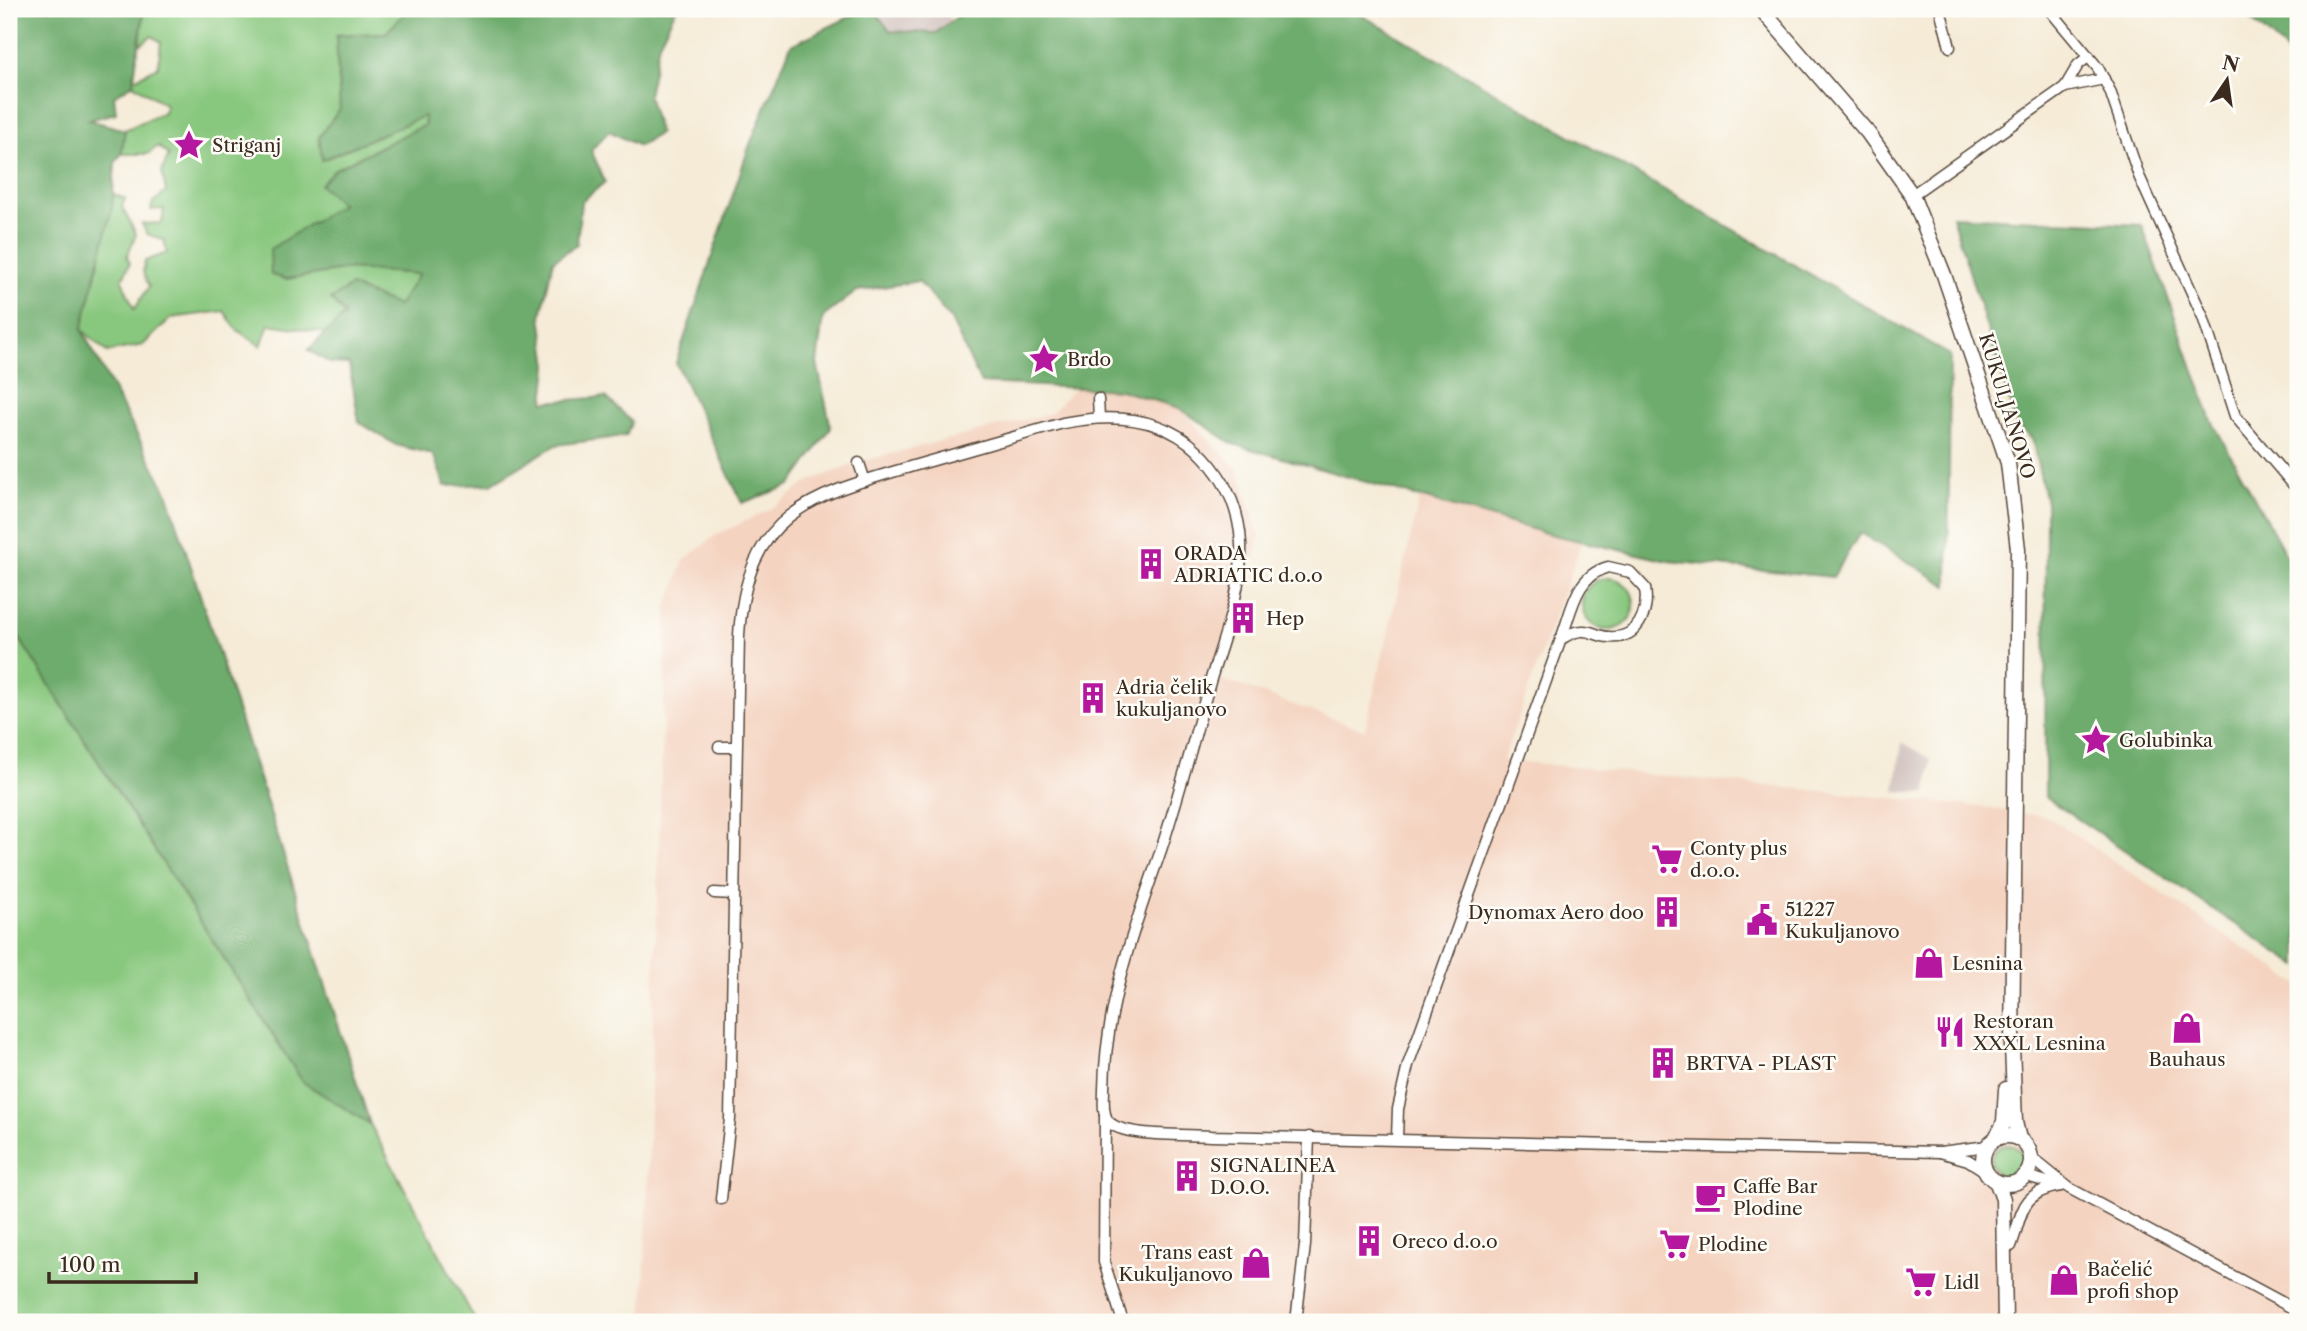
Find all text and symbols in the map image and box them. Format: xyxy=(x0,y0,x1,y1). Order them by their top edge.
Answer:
north arrow xyxy=(2192,46,2262,116)
text: N xyxy=(2220,51,2241,77)
place icon: Striganj xyxy=(172,128,206,162)
place label: Striganj xyxy=(212,134,281,157)
street label: KUKULJANOVO xyxy=(1974,330,2040,482)
place icon: Brdo xyxy=(1027,342,1061,376)
place label: Brdo xyxy=(1067,348,1111,371)
place label: ORADA ADRIATIC d.o.o xyxy=(1173,542,1323,587)
building icon: ORADA ADRIATIC d.o.o xyxy=(1134,547,1168,581)
building icon: Hep xyxy=(1226,601,1260,635)
place label: Hep xyxy=(1266,607,1304,630)
place label: Adria čelik kukuljanovo xyxy=(1115,676,1227,721)
building icon: Adria čelik kukuljanovo xyxy=(1076,681,1110,715)
place icon: Golubinka xyxy=(2079,723,2113,757)
place label: Golubinka xyxy=(2119,729,2213,752)
place label: Conty plus d.o.o. xyxy=(1690,837,1787,882)
supermarket icon: Conty plus d.o.o. xyxy=(1650,842,1684,876)
building icon: Dynomax Aero doo xyxy=(1650,895,1684,929)
place label: 51227 Kukuljanovo xyxy=(1785,898,1900,943)
place label: Dynomax Aero doo xyxy=(1468,901,1644,924)
public building icon: 51227 Kukuljanovo xyxy=(1745,903,1779,937)
shop icon: Lesnina xyxy=(1912,946,1946,980)
place label: Lesnina xyxy=(1952,952,2023,975)
place label: Restoran XXXL Lesnina xyxy=(1972,1010,2106,1055)
shop icon: Bauhaus xyxy=(2170,1011,2204,1045)
restaurant icon: Restoran XXXL Lesnina xyxy=(1933,1015,1967,1049)
building icon: BRTVA - PLAST xyxy=(1646,1046,1680,1080)
place label: Bauhaus xyxy=(2149,1048,2225,1071)
place label: BRTVA - PLAST xyxy=(1686,1052,1837,1075)
place label: SIGNALINEA D.O.O. xyxy=(1210,1154,1337,1199)
building icon: SIGNALINEA D.O.O. xyxy=(1170,1159,1204,1193)
place label: Caffe Bar Plodine xyxy=(1733,1175,1818,1220)
cafe icon: Caffe Bar Plodine xyxy=(1693,1180,1727,1214)
building icon: Oreco d.o.o xyxy=(1352,1224,1386,1258)
supermarket icon: Plodine xyxy=(1658,1227,1692,1261)
place label: Oreco d.o.o xyxy=(1392,1230,1498,1253)
place label: Plodine xyxy=(1698,1233,1768,1256)
scale bar xyxy=(49,1240,196,1284)
place label: Trans east Kukuljanovo xyxy=(1118,1241,1233,1286)
shop icon: Trans east Kukuljanovo xyxy=(1239,1246,1273,1280)
text: 100 m xyxy=(60,1252,121,1277)
place label: Bačelić profi shop xyxy=(2087,1258,2179,1303)
shop icon: Bačelić profi shop xyxy=(2047,1263,2081,1297)
supermarket icon: Lidl xyxy=(1904,1265,1938,1299)
place label: Lidl xyxy=(1944,1271,1980,1294)

